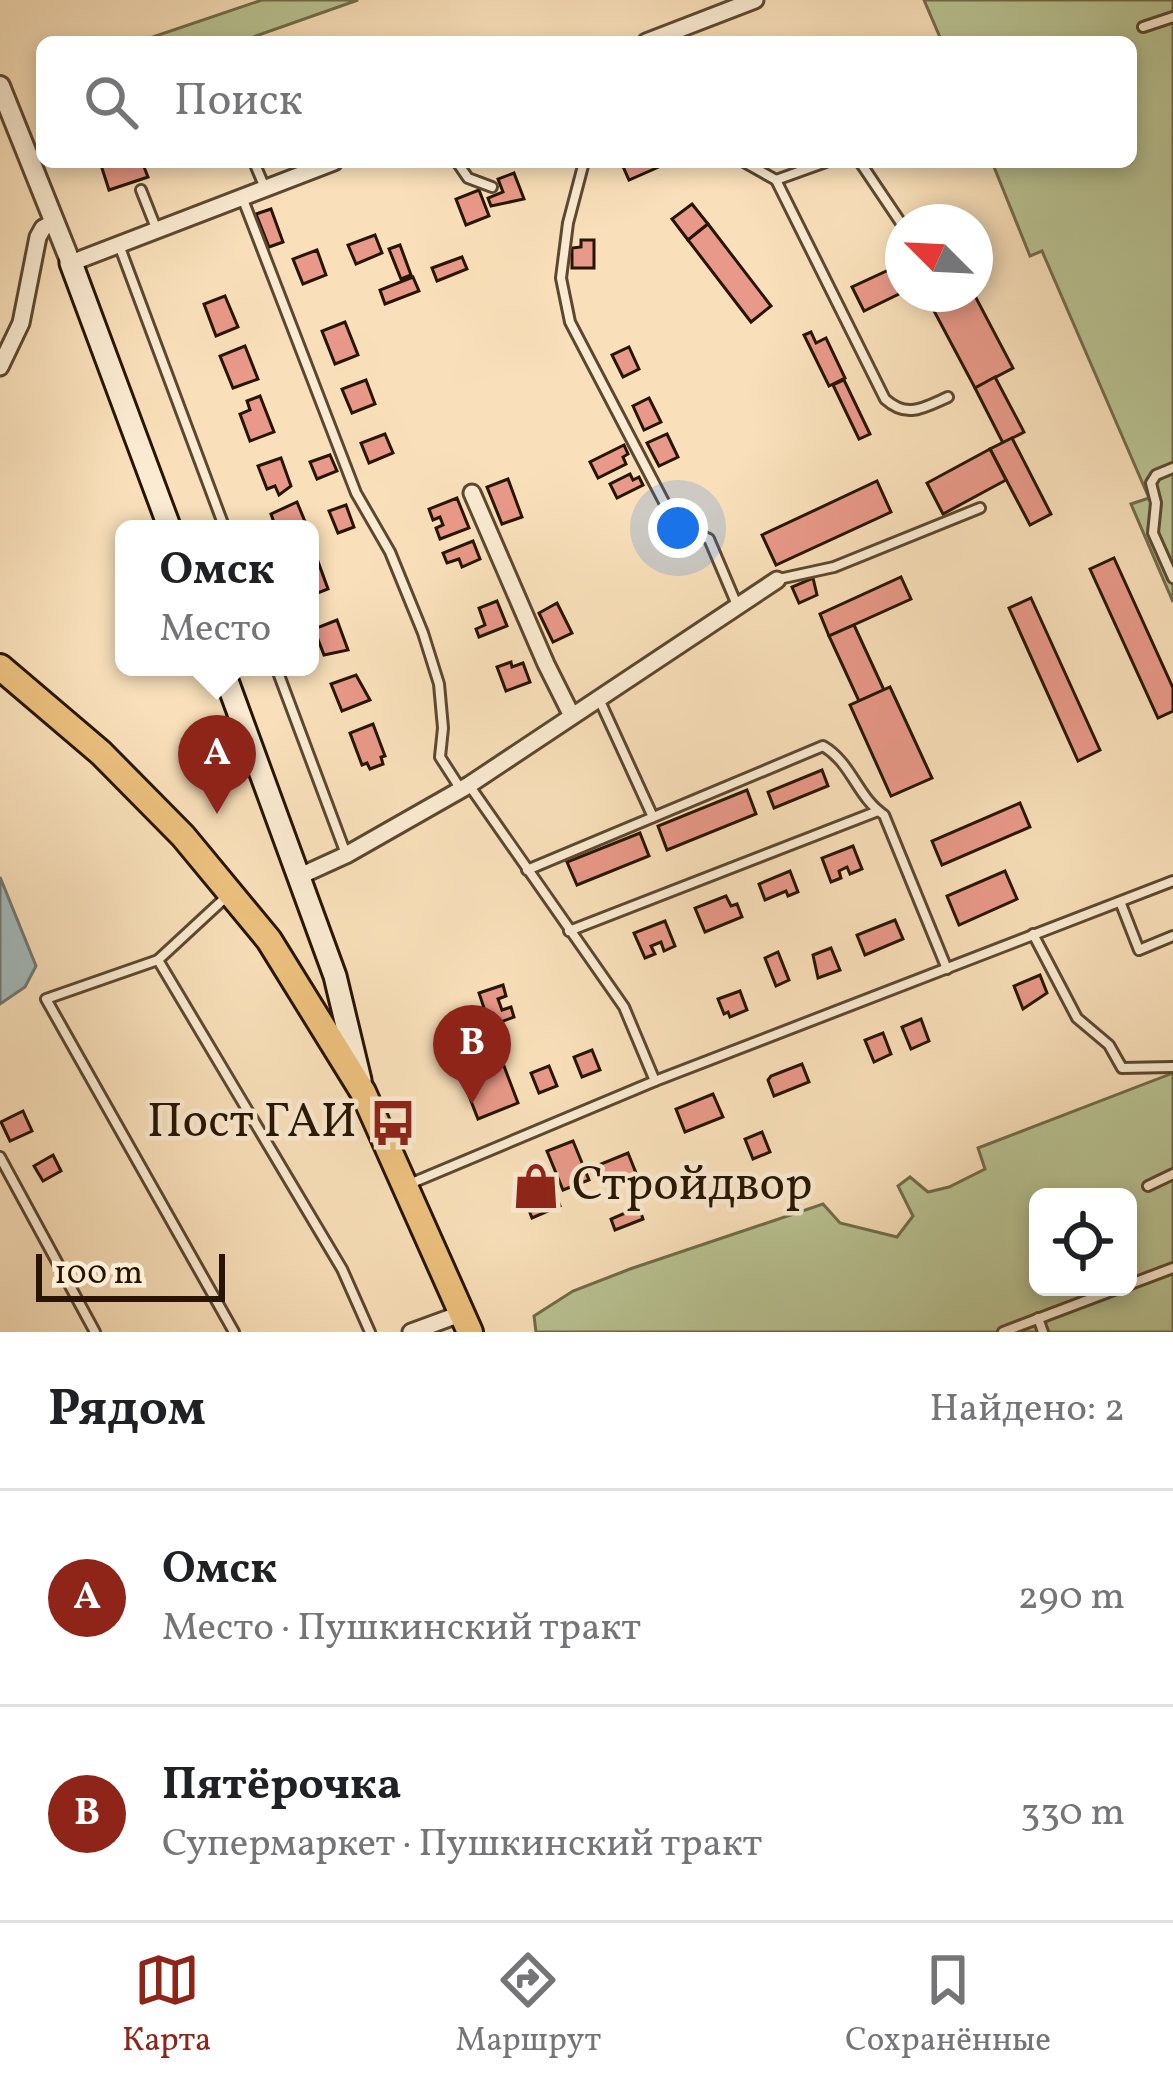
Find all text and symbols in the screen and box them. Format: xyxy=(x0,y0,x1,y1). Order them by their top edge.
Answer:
search box xyxy=(36,36,1137,168)
icon: search xyxy=(78,69,144,135)
text: Поиск xyxy=(174,71,303,134)
north arrow xyxy=(885,204,993,312)
your location xyxy=(648,498,708,558)
popup xyxy=(115,520,319,676)
text: Омск xyxy=(159,540,275,603)
text: Место xyxy=(159,603,271,657)
pin: A xyxy=(178,715,256,814)
pin: B xyxy=(433,1005,511,1104)
place label: Пост ГАИ xyxy=(147,1090,357,1157)
bus stop icon: Пост ГАИ xyxy=(368,1098,418,1148)
place label: Стройдвор xyxy=(572,1153,813,1220)
shop icon: Стройдвор xyxy=(511,1161,561,1211)
map controls xyxy=(1029,1188,1137,1296)
button: locate xyxy=(1029,1188,1137,1296)
scale bar xyxy=(36,1248,225,1301)
text: 100 m xyxy=(54,1252,143,1298)
text: Рядом xyxy=(48,1375,206,1446)
text: Найдено: 2 xyxy=(929,1383,1125,1437)
text: Омск xyxy=(162,1539,277,1602)
text: A xyxy=(73,1571,101,1625)
text: 290 m xyxy=(1018,1571,1125,1625)
text: Место · Пушкинский тракт xyxy=(162,1602,641,1656)
text: Пятёрочка xyxy=(162,1755,402,1818)
text: B xyxy=(74,1787,100,1841)
text: 330 m xyxy=(1020,1787,1125,1841)
text: Супермаркет · Пушкинский тракт xyxy=(162,1818,762,1872)
tab: Карта xyxy=(122,1947,212,2065)
tab: Маршрут xyxy=(456,1947,601,2065)
tab: Сохранённые xyxy=(845,1947,1051,2065)

